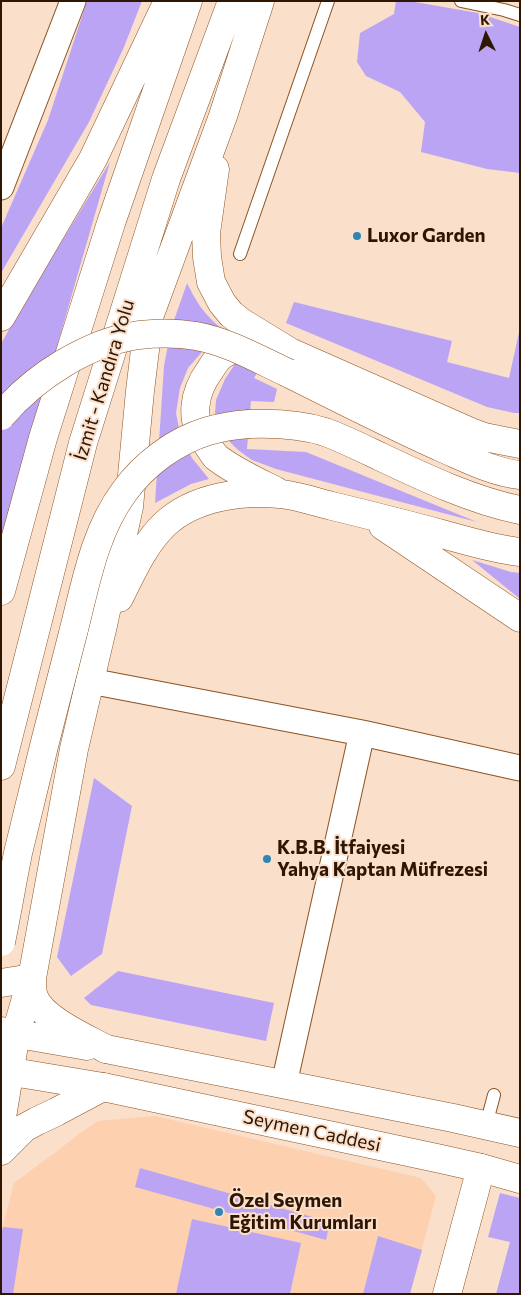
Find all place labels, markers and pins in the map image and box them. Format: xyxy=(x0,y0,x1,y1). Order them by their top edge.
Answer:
place label: Luxor Garden xyxy=(367,225,486,247)
marker: Luxor Garden xyxy=(351,230,363,242)
place label: K.B.B. İtfaiyesi Yahya Kaptan Müfrezesi xyxy=(277,837,488,881)
marker: K.B.B. İtfaiyesi Yahya Kaptan Müfrezesi xyxy=(261,853,273,865)
place label: Özel Seymen Eğitim Kurumları xyxy=(229,1190,377,1234)
marker: Özel Seymen Eğitim Kurumları xyxy=(213,1206,225,1218)

